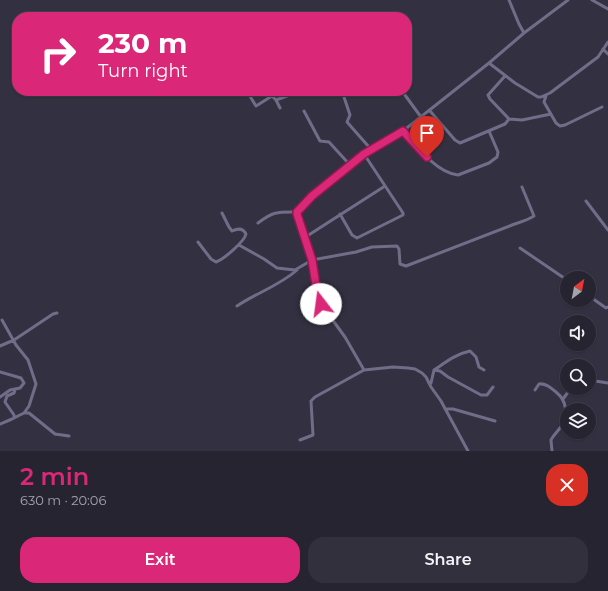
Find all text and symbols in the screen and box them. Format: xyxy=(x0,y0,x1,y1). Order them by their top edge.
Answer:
text: 230 m xyxy=(98,26,187,60)
icon: right xyxy=(32,28,84,80)
text: Turn right xyxy=(98,60,188,82)
pin xyxy=(410,116,444,157)
icon: arrive xyxy=(416,122,438,144)
north arrow xyxy=(560,271,596,307)
map controls xyxy=(560,271,596,439)
position arrow xyxy=(300,283,342,325)
button: sound xyxy=(560,315,596,351)
button: search xyxy=(560,359,596,395)
button: layers xyxy=(560,403,596,439)
text: 2 min xyxy=(20,462,89,491)
button: close xyxy=(546,464,588,506)
text: 630 m · 20:06 xyxy=(20,492,106,508)
button: Exit xyxy=(20,537,300,583)
button: Share xyxy=(308,537,588,583)

